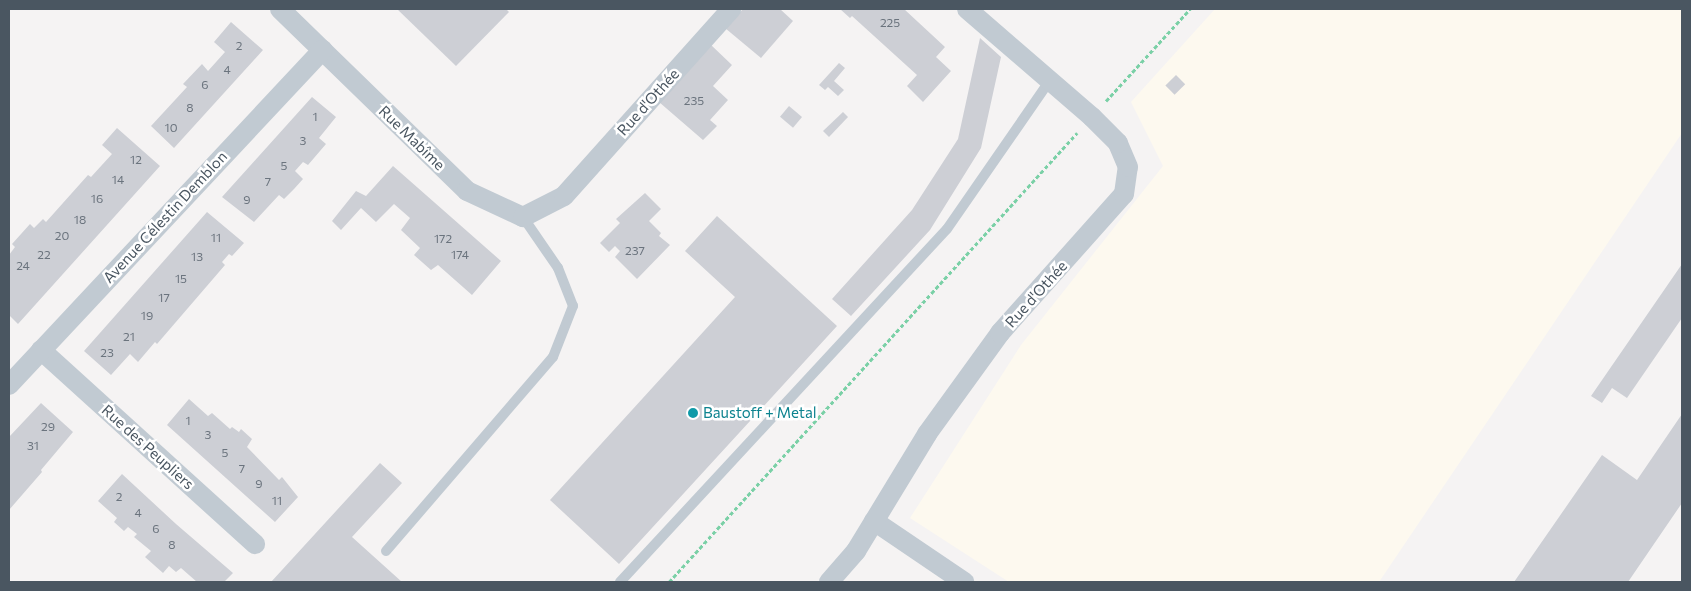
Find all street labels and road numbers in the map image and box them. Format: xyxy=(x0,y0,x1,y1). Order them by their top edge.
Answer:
street label: Rue d'Othée xyxy=(613,65,683,139)
street label: Rue Mabîme xyxy=(375,102,449,174)
street label: Avenue Célestin Demblon xyxy=(99,147,231,287)
street label: Rue d'Othée xyxy=(1001,257,1071,331)
street label: Rue des Peupliers xyxy=(98,401,198,493)

